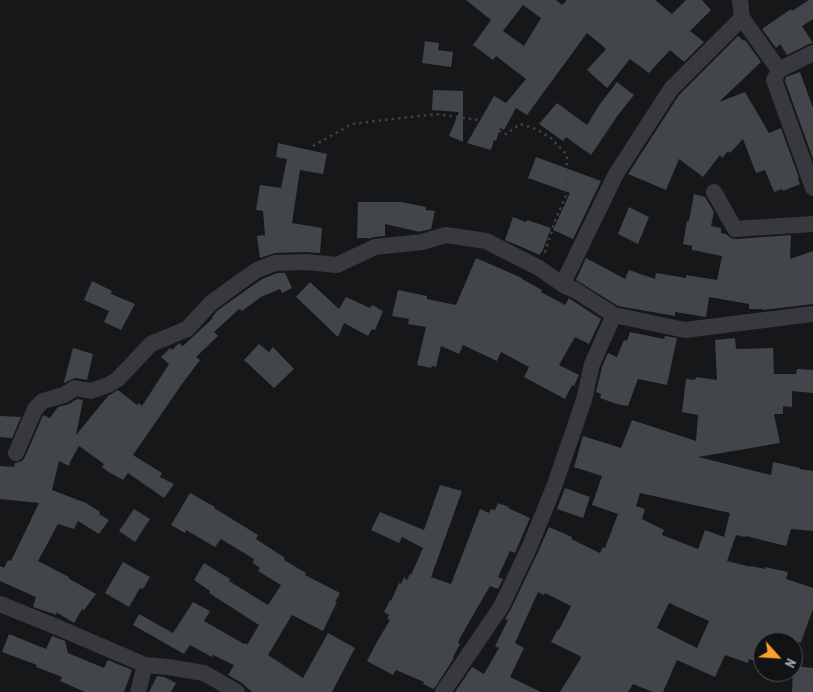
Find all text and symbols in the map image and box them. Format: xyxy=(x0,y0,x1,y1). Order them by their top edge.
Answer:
north arrow xyxy=(753,632,803,682)
text: N xyxy=(781,656,800,670)

